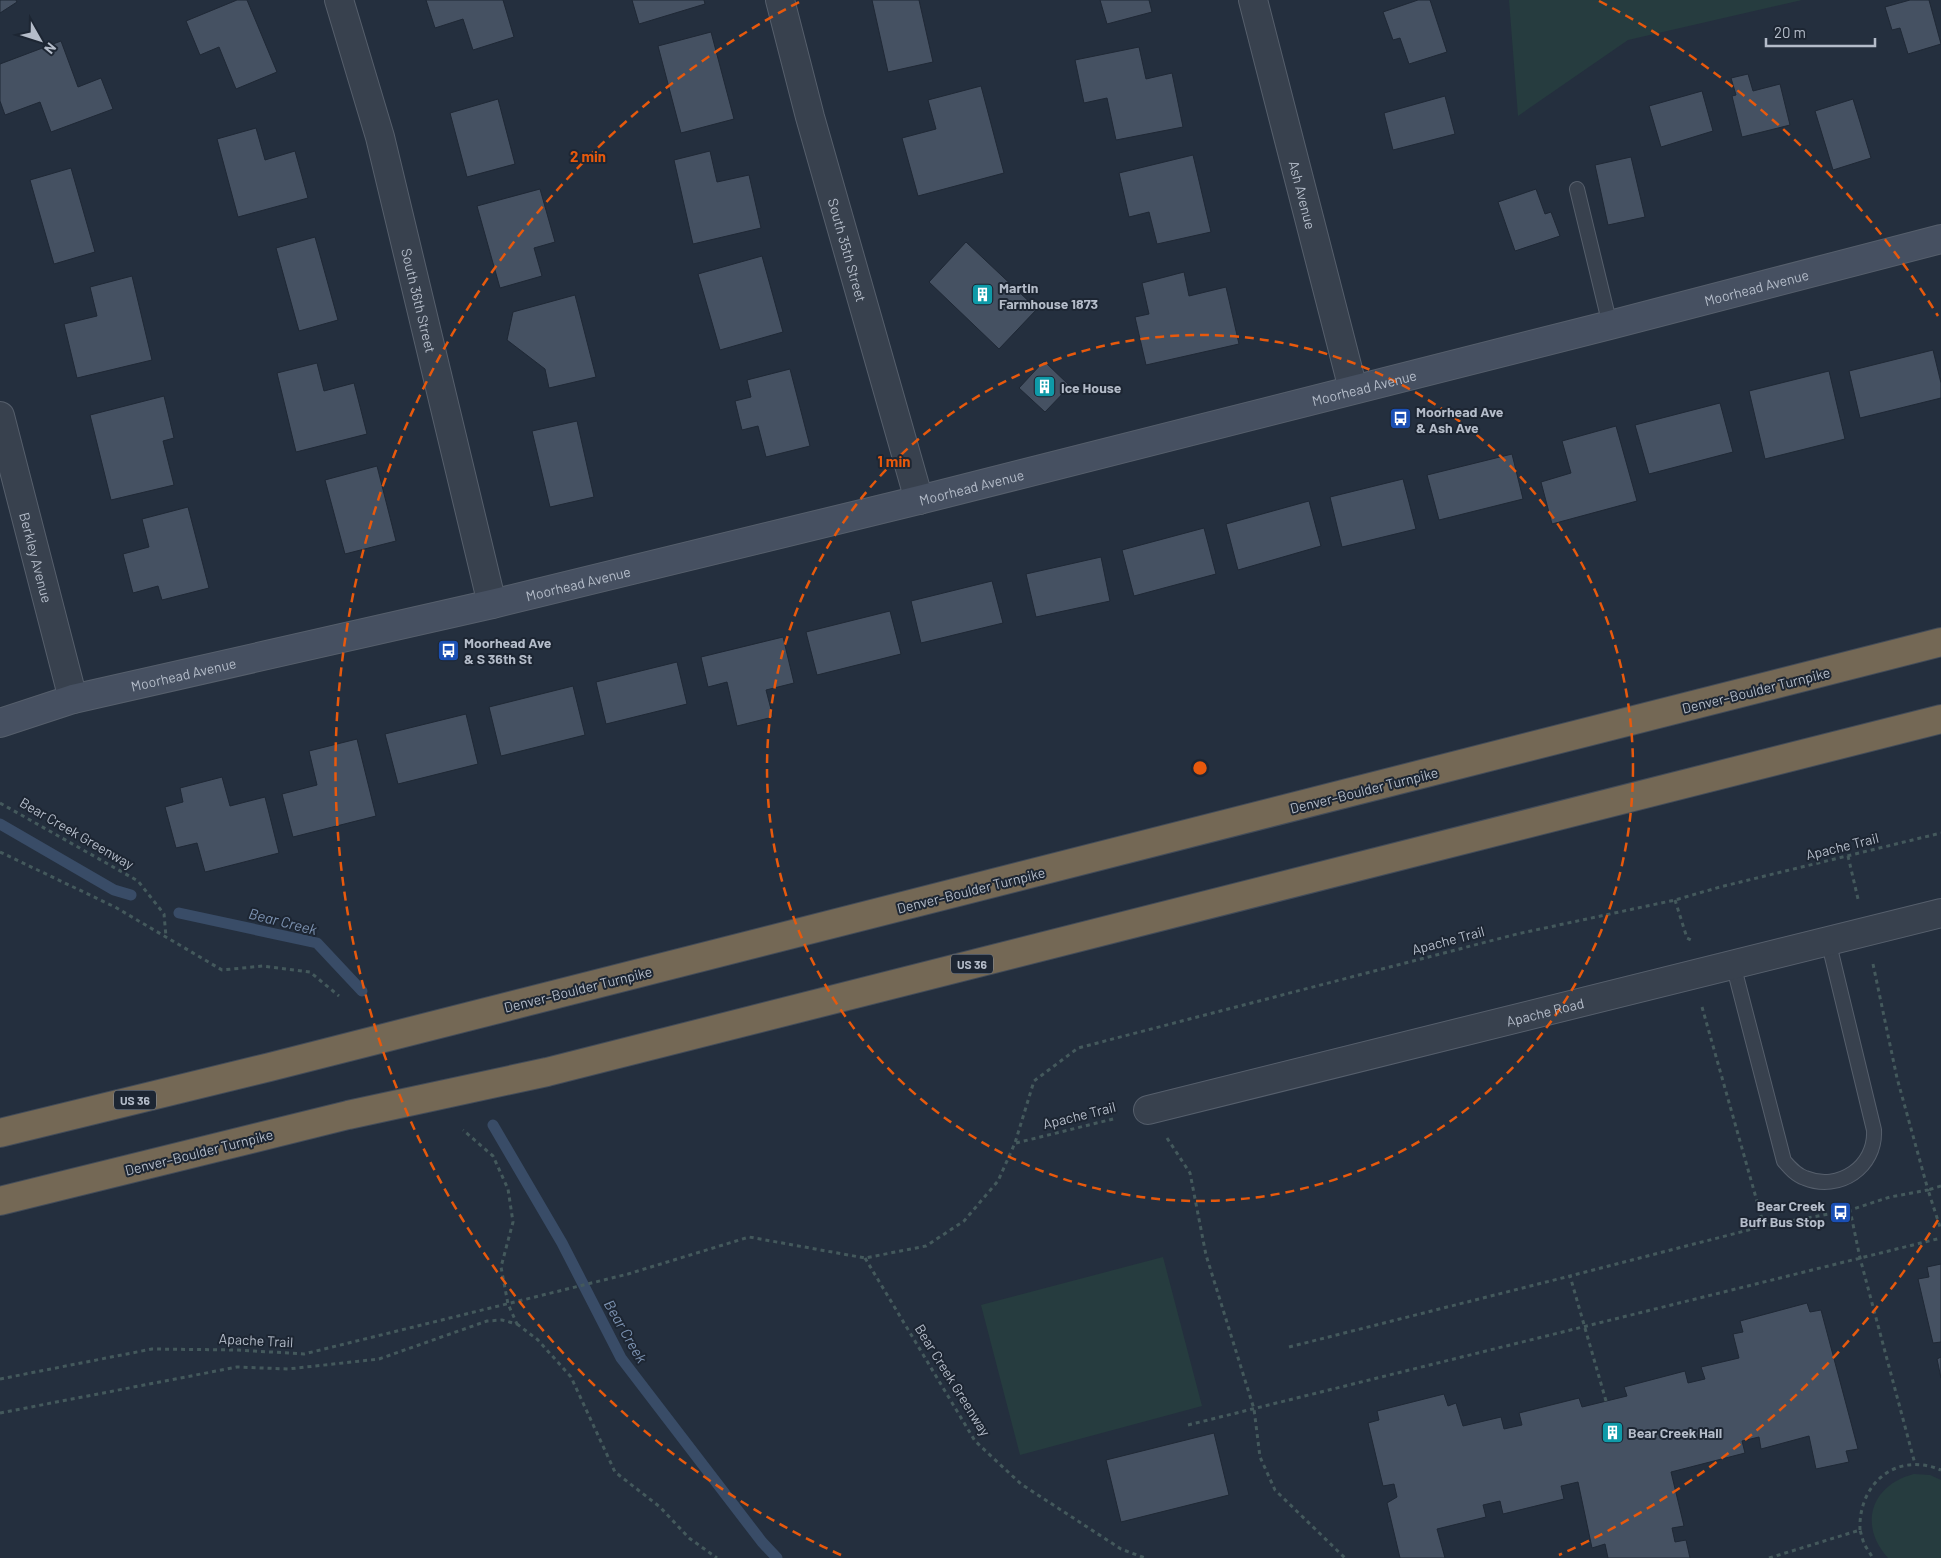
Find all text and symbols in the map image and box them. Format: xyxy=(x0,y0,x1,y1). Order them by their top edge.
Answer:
north arrow xyxy=(15,15,65,65)
scale bar xyxy=(1766,15,1875,47)
text: 20 m xyxy=(1774,23,1806,41)
text: N xyxy=(41,40,60,57)
text: 2 min xyxy=(570,147,606,165)
street label: Ash Avenue xyxy=(1286,159,1320,231)
street label: South 35th Street xyxy=(825,196,871,304)
street label: South 36th Street xyxy=(398,246,440,354)
street label: Moorhead Avenue xyxy=(1702,265,1810,309)
place label: Martin Farmhouse 1873 xyxy=(999,279,1098,312)
building icon: Martin Farmhouse 1873 xyxy=(971,283,995,307)
street label: Moorhead Avenue xyxy=(1310,366,1418,409)
building icon: Ice House xyxy=(1033,375,1057,399)
place label: Ice House xyxy=(1061,379,1122,396)
place label: Moorhead Ave & Ash Ave xyxy=(1416,403,1504,436)
bus stop icon: Moorhead Ave & Ash Ave xyxy=(1388,407,1412,431)
text: 1 min xyxy=(878,452,910,470)
street label: Moorhead Avenue xyxy=(917,465,1026,508)
street label: Berkley Avenue xyxy=(17,510,56,604)
street label: Moorhead Avenue xyxy=(524,562,632,604)
place label: Moorhead Ave & S 36th St xyxy=(464,634,552,667)
bus stop icon: Moorhead Ave & S 36th St xyxy=(436,638,460,662)
street label: Moorhead Avenue xyxy=(129,654,238,694)
street label: Denver–Boulder Turnpike xyxy=(1680,663,1832,717)
centre of rings xyxy=(1191,759,1209,777)
street label: Denver–Boulder Turnpike xyxy=(1288,763,1440,817)
street label: Bear Creek Greenway xyxy=(17,793,138,873)
street label: Apache Trail xyxy=(1804,829,1880,863)
street label: Denver–Boulder Turnpike xyxy=(895,863,1047,917)
water label: Bear Creek xyxy=(247,904,320,938)
street label: Apache Trail xyxy=(1410,922,1486,958)
road number: US 36 xyxy=(951,954,993,974)
street label: Denver–Boulder Turnpike xyxy=(502,962,654,1016)
street label: Apache Road xyxy=(1504,994,1586,1029)
road number: US 36 xyxy=(114,1090,156,1110)
street label: Apache Trail xyxy=(1041,1098,1117,1132)
street label: Denver–Boulder Turnpike xyxy=(123,1125,275,1179)
place label: Bear Creek Buff Bus Stop xyxy=(1740,1197,1826,1230)
bus stop icon: Bear Creek Buff Bus Stop xyxy=(1829,1201,1853,1225)
water label: Bear Creek xyxy=(601,1296,652,1366)
street label: Bear Creek Greenway xyxy=(912,1321,995,1440)
street label: Apache Trail xyxy=(218,1330,294,1350)
building icon: Bear Creek Hall xyxy=(1600,1420,1624,1444)
place label: Bear Creek Hall xyxy=(1628,1424,1722,1441)

